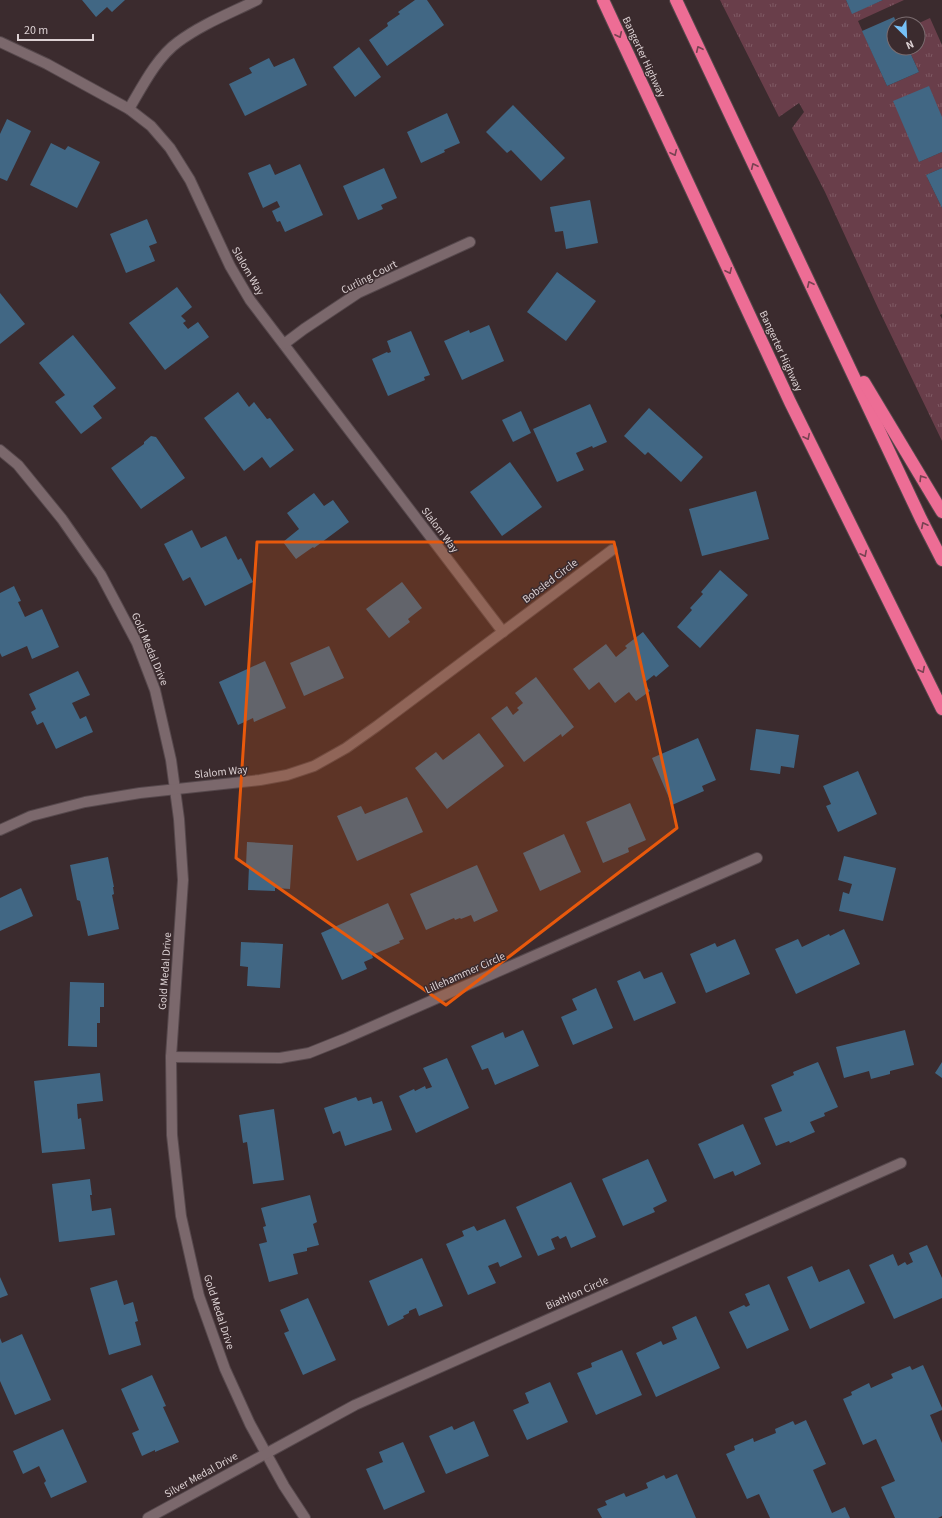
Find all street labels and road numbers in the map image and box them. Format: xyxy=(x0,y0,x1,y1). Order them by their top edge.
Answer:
street label: Bangerter Highway xyxy=(619,14,669,100)
street label: Slalom Way xyxy=(228,244,268,298)
street label: Curling Court xyxy=(338,256,400,298)
street label: Bangerter Highway xyxy=(756,308,806,394)
street label: Slalom Way xyxy=(418,504,462,556)
street label: Bobsled Circle xyxy=(519,555,581,607)
street label: Gold Medal Drive xyxy=(128,610,172,688)
street label: Slalom Way xyxy=(194,762,248,782)
street label: Gold Medal Drive xyxy=(155,931,175,1010)
street label: Lillehammer Circle xyxy=(423,948,508,997)
street label: Biathlon Circle xyxy=(543,1272,611,1314)
street label: Gold Medal Drive xyxy=(200,1273,238,1352)
street label: Silver Medal Drive xyxy=(162,1448,241,1501)

